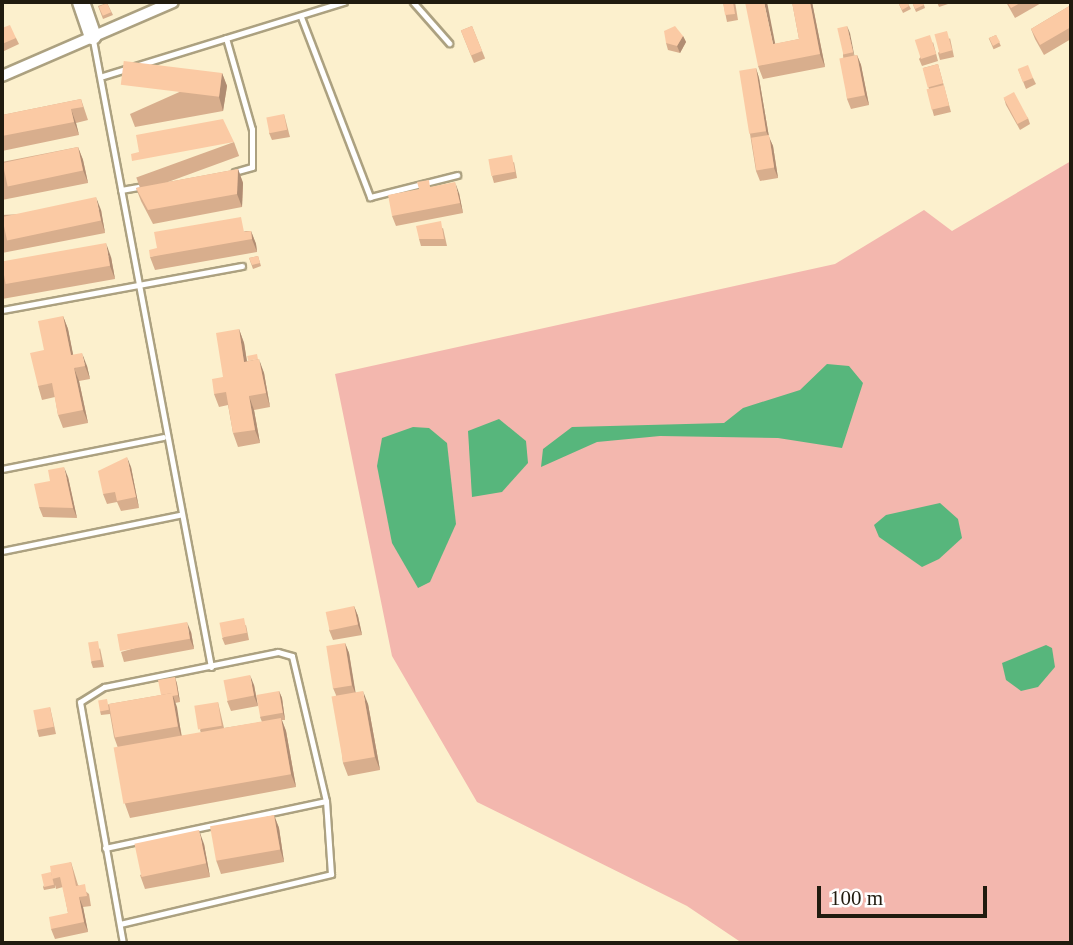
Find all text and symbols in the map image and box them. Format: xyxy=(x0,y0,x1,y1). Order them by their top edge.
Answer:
scale bar xyxy=(821,872,991,916)
text: 100 m xyxy=(830,886,883,910)

